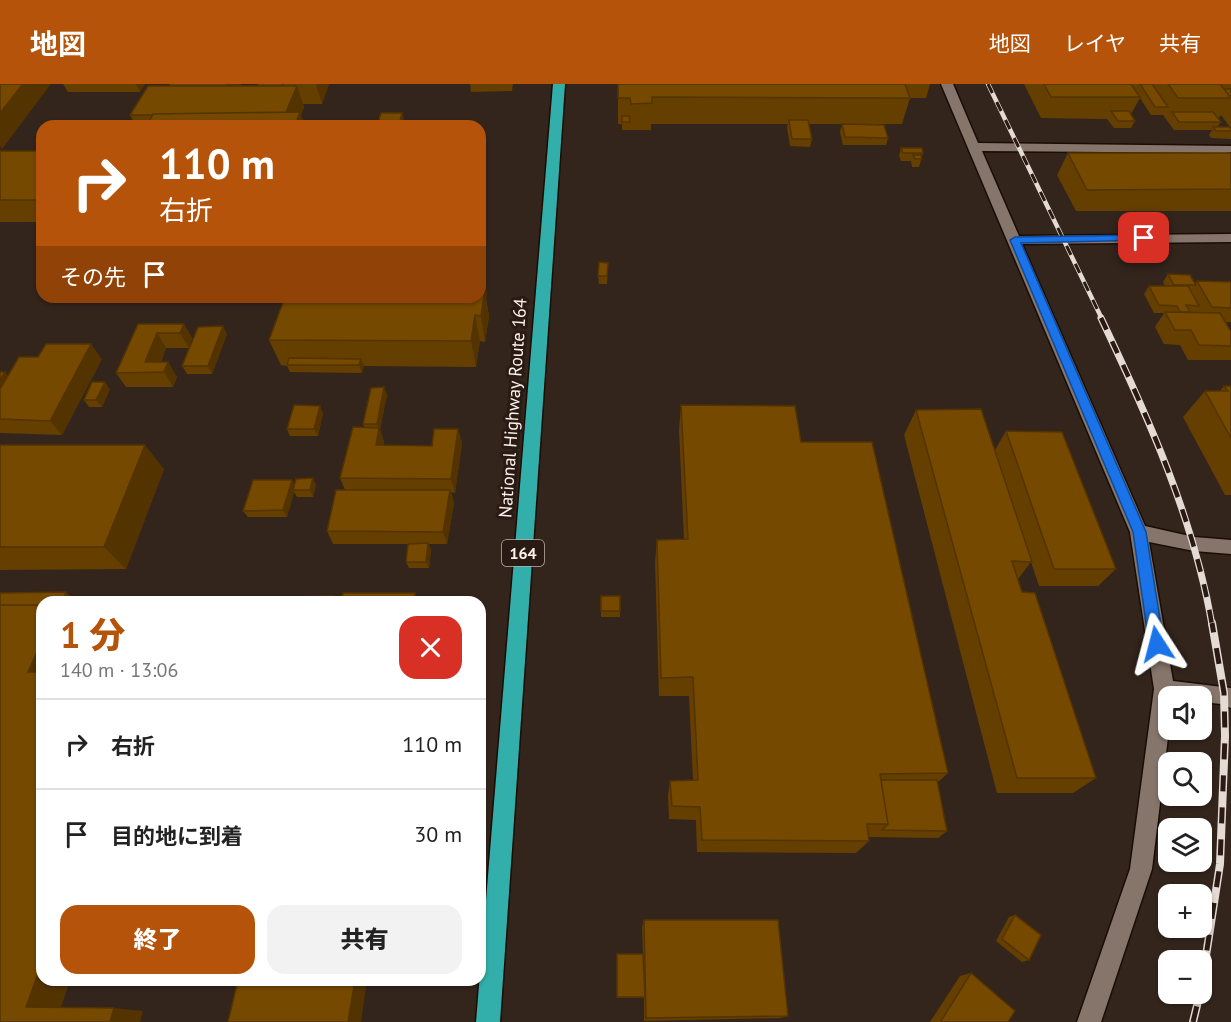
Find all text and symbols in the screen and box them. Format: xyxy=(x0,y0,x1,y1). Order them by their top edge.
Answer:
text: 地図 xyxy=(30,25,86,62)
text: 地図 xyxy=(989,30,1031,57)
text: レイヤ xyxy=(1064,30,1126,57)
text: 共有 xyxy=(1159,30,1201,57)
text: 110 m xyxy=(159,136,275,191)
icon: right xyxy=(60,144,138,222)
text: 右折 xyxy=(159,193,213,227)
pin xyxy=(1118,212,1169,263)
icon: arrive xyxy=(1127,221,1160,254)
icon: arrive xyxy=(138,258,171,291)
text: その先 xyxy=(60,263,126,291)
street label: National Highway Route 164 xyxy=(493,297,532,519)
road number: 164 xyxy=(502,540,544,566)
text: 1 分 xyxy=(60,611,126,658)
position arrow xyxy=(1125,612,1189,676)
button: close xyxy=(399,616,462,679)
text: 140 m · 13:06 xyxy=(60,657,178,683)
map controls xyxy=(1158,686,1212,1004)
button: sound xyxy=(1158,686,1212,740)
icon: right xyxy=(60,728,93,761)
text: 110 m xyxy=(402,730,462,758)
text: 右折 xyxy=(111,732,155,760)
button: search xyxy=(1158,752,1212,806)
icon: arrive xyxy=(60,818,93,851)
button: layers xyxy=(1158,818,1212,872)
text: 30 m xyxy=(414,820,462,848)
text: 目的地に到着 xyxy=(111,822,243,850)
button: + xyxy=(1158,884,1212,938)
button: 終了 xyxy=(60,905,255,974)
button: 共有 xyxy=(267,905,462,974)
button: − xyxy=(1158,950,1212,1004)

